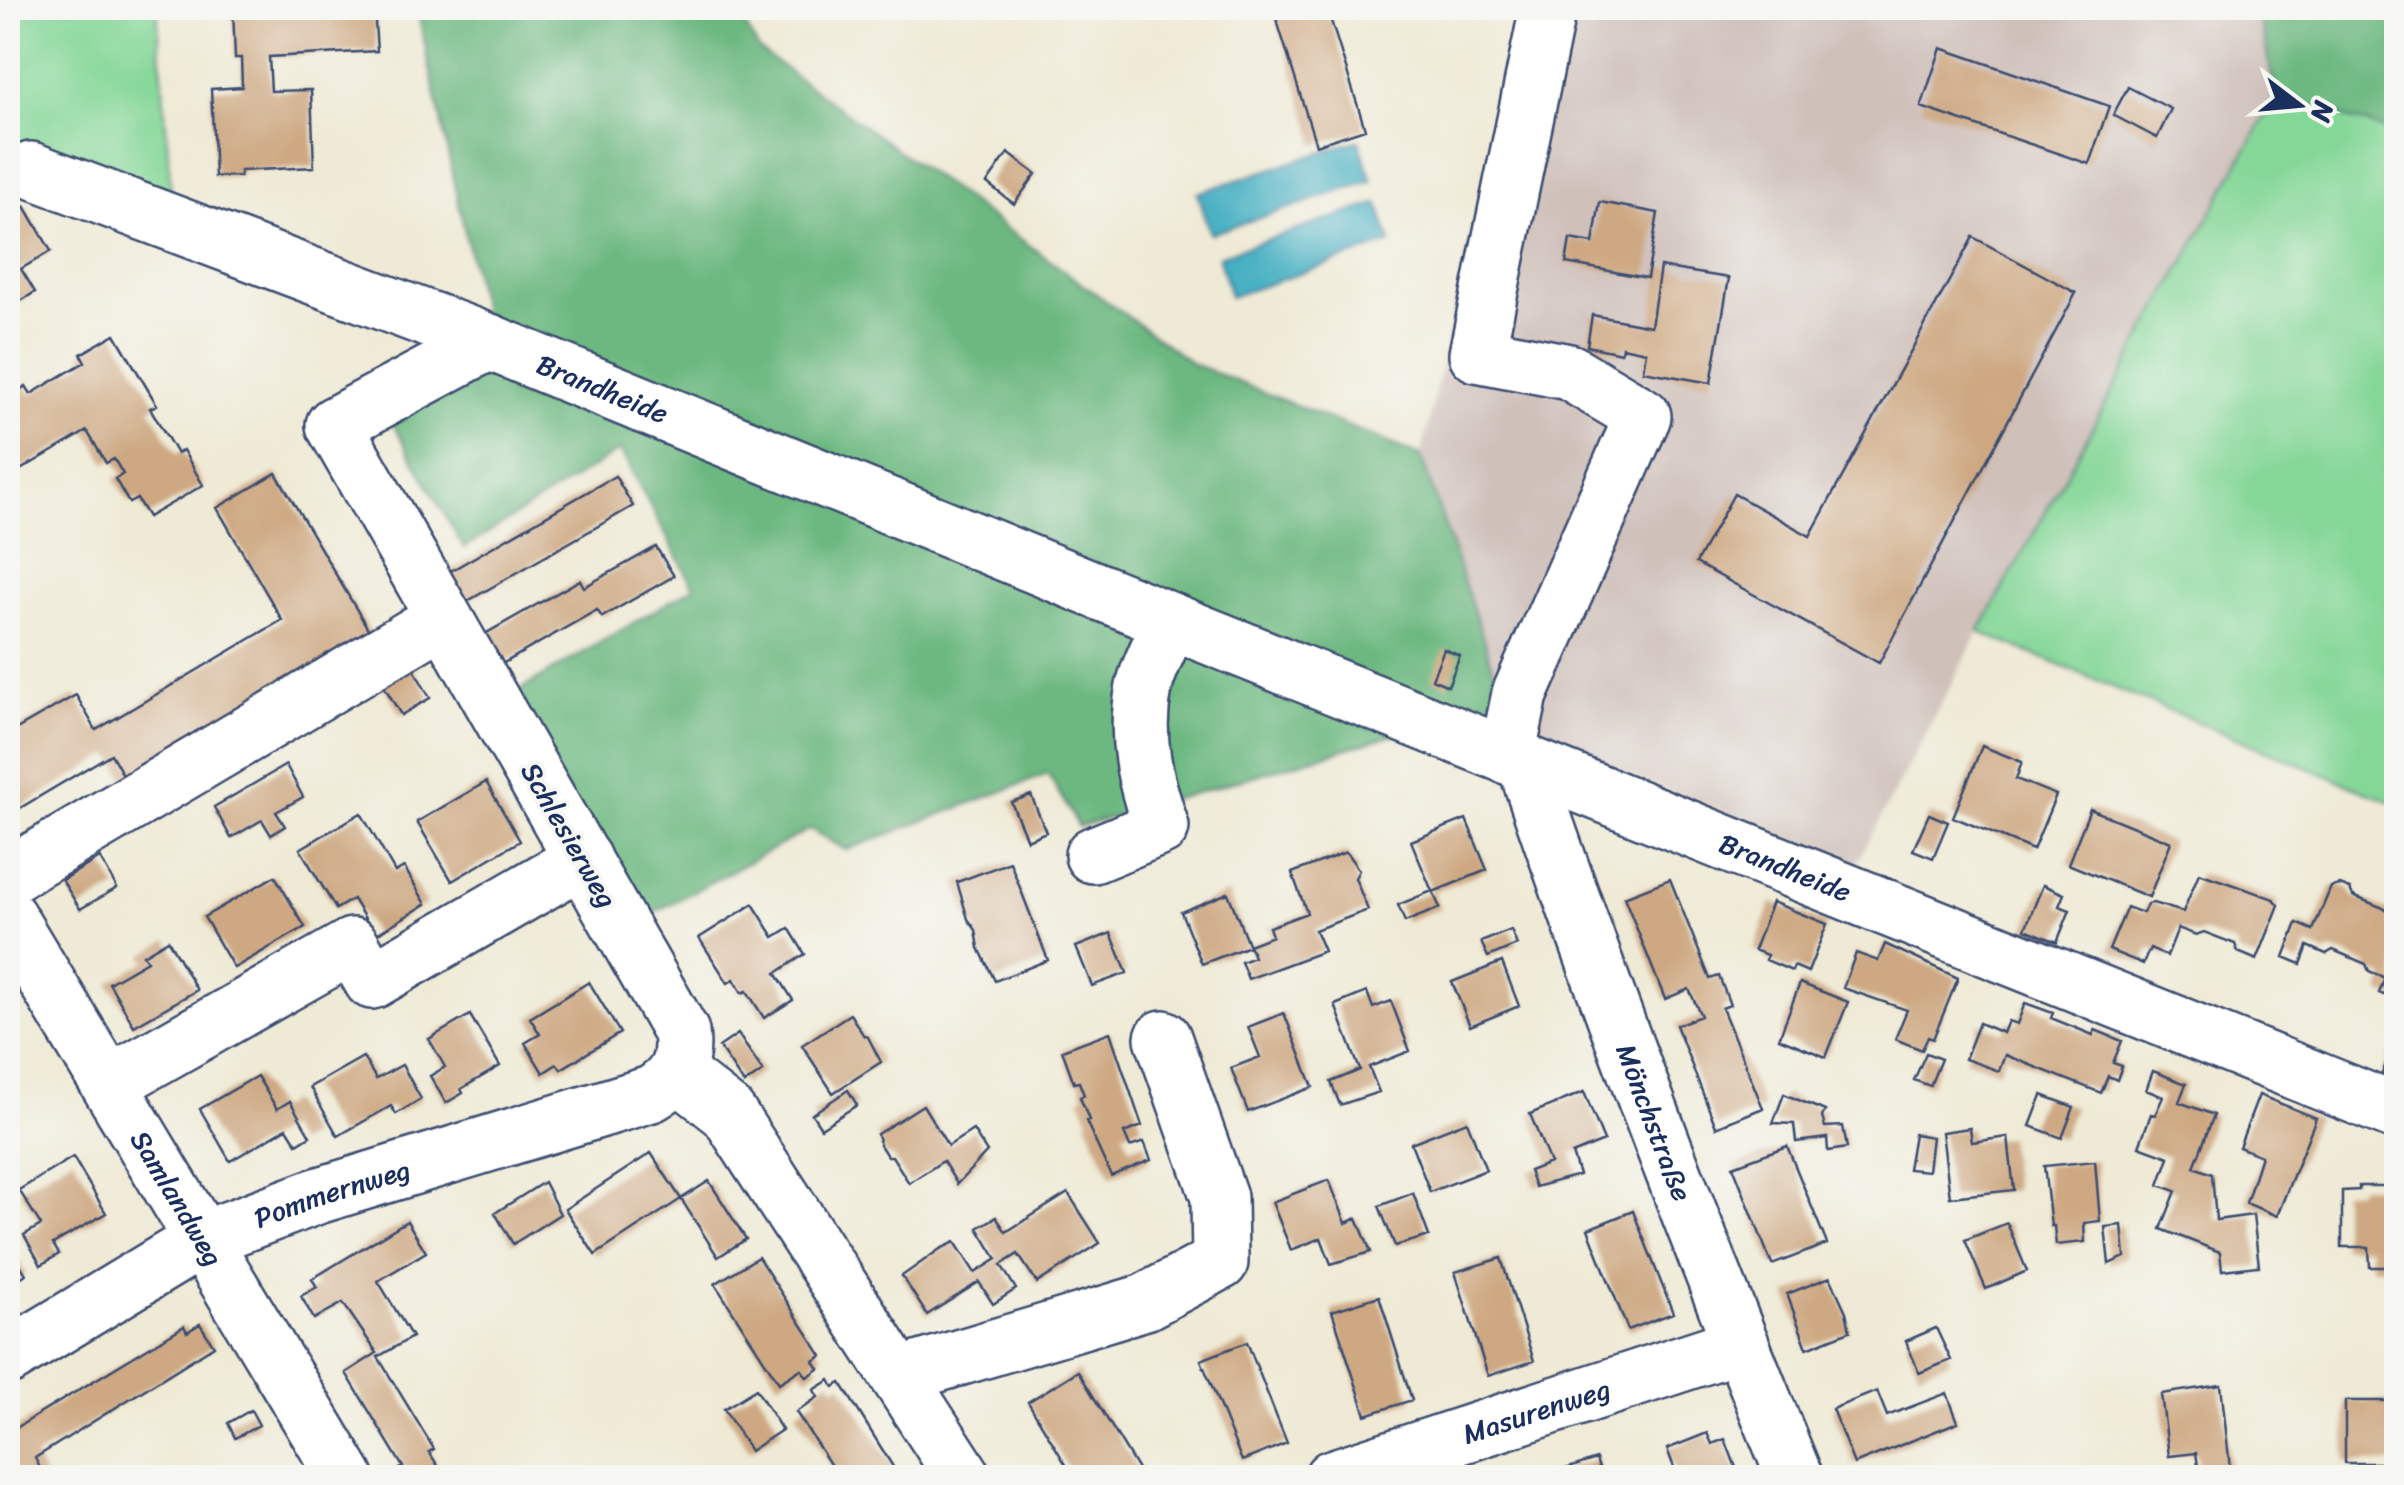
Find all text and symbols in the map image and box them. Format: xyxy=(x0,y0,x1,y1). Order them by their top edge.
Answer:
north arrow xyxy=(2249,55,2349,155)
text: N xyxy=(2296,95,2349,128)
street label: Brandheide xyxy=(529,339,676,437)
street label: Schlesierweg xyxy=(507,753,631,917)
street label: Brandheide xyxy=(1712,819,1859,916)
street label: Mönchstraße xyxy=(1602,1037,1707,1208)
street label: Samlandweg xyxy=(117,1120,238,1276)
street label: Pommernweg xyxy=(247,1144,416,1242)
street label: Masurenweg xyxy=(1456,1364,1617,1458)

